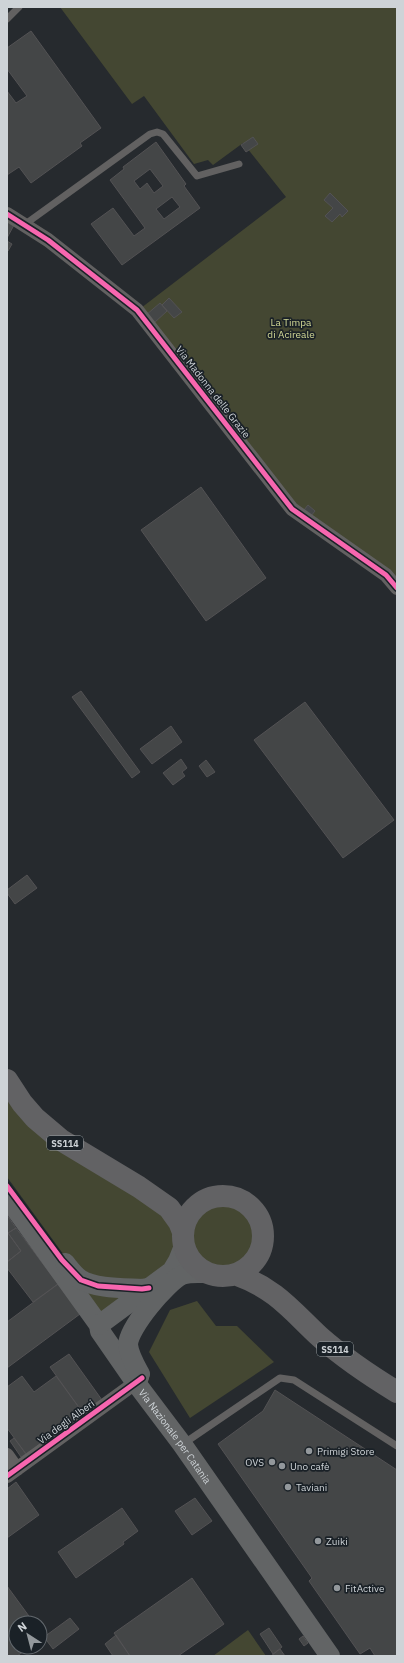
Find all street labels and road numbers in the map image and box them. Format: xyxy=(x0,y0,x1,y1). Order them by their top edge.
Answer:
street label: Via Madonna delle Grazie xyxy=(173,343,253,441)
road number: SS114 xyxy=(47,1136,83,1150)
road number: SS114 xyxy=(317,1342,353,1356)
street label: Via Nazionale per Catania xyxy=(136,1386,215,1487)
street label: Via degli Alberi xyxy=(35,1397,97,1447)

